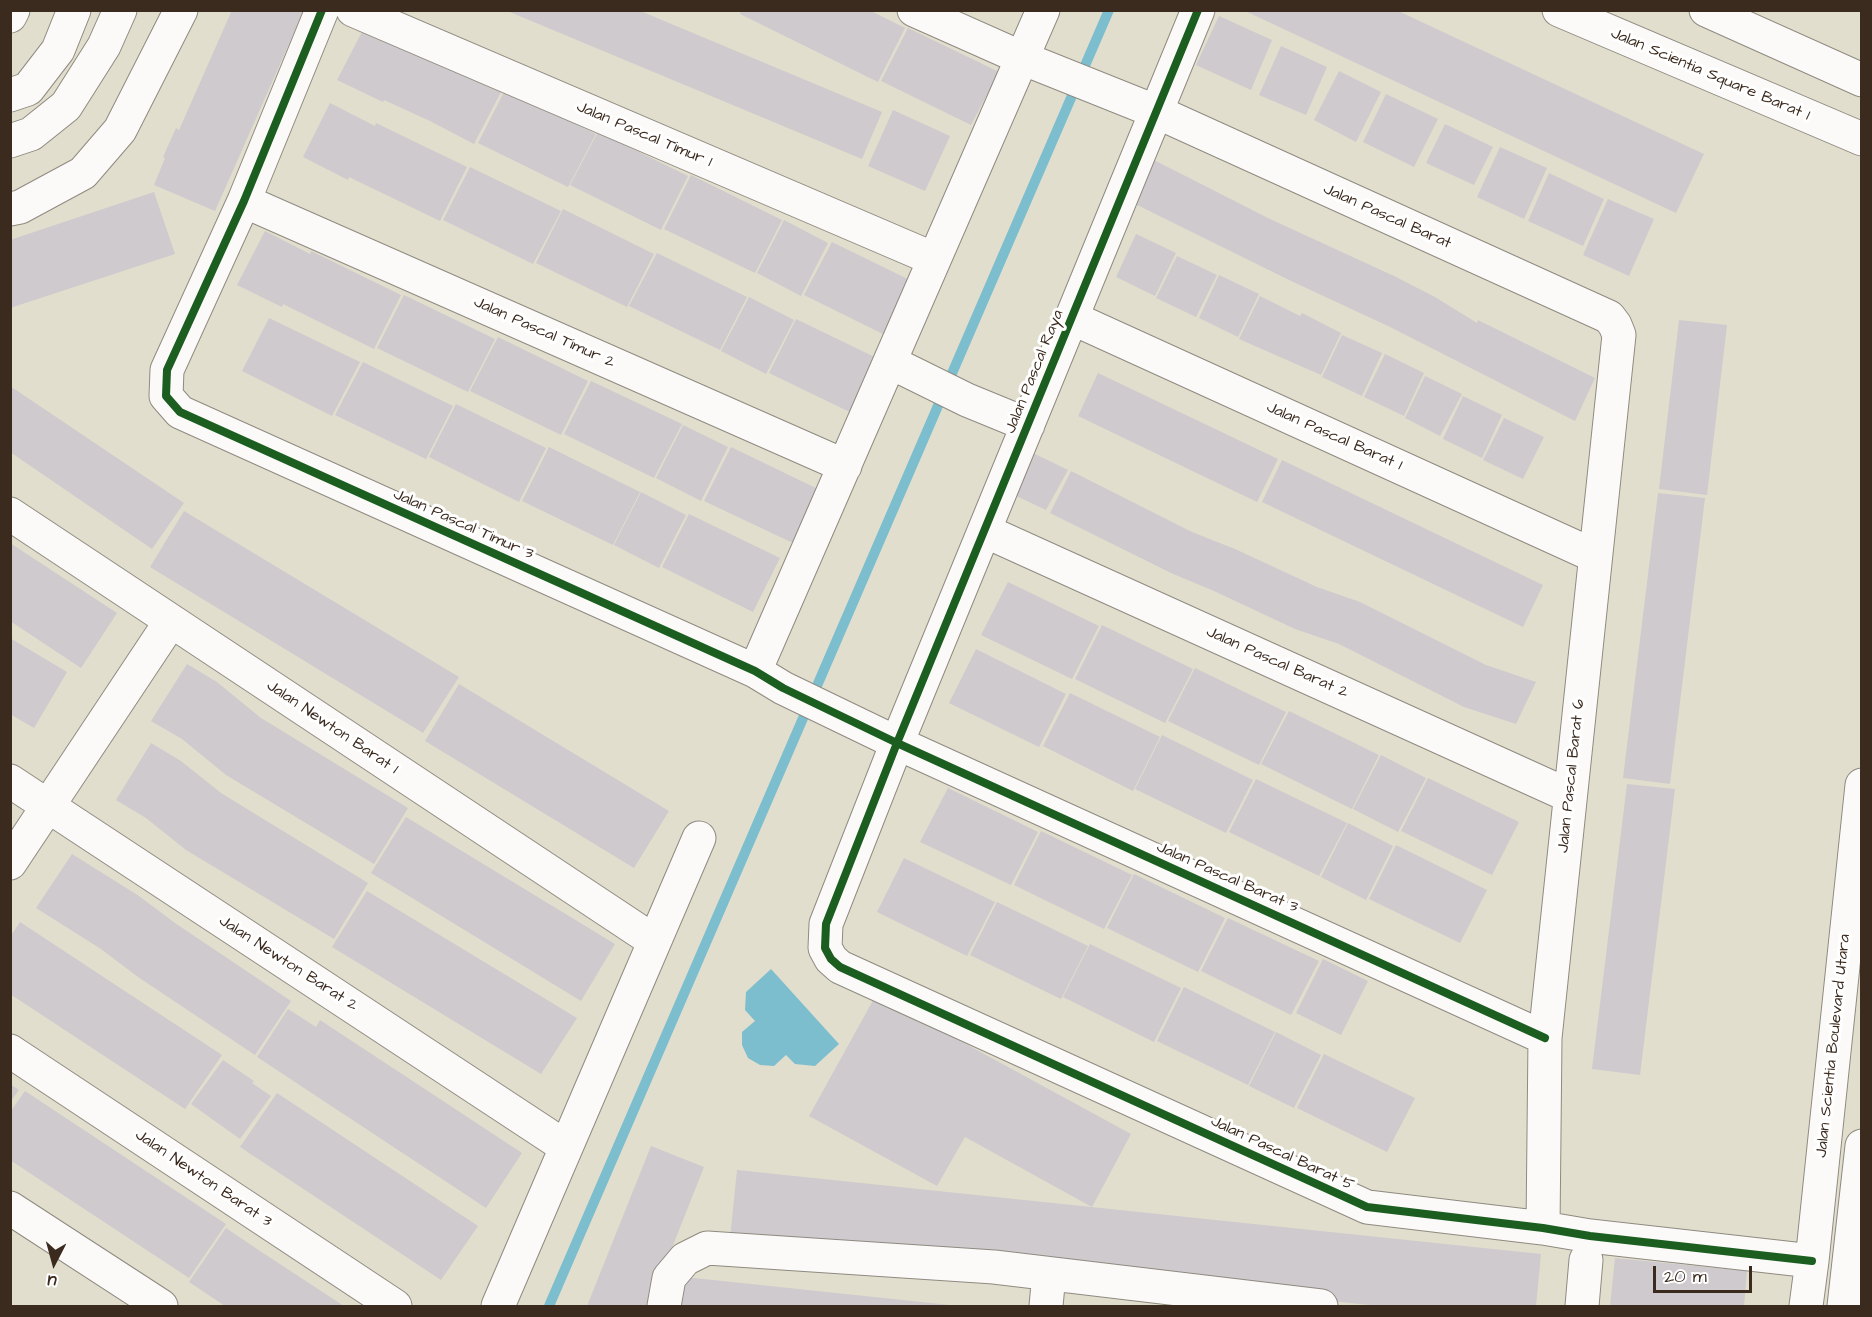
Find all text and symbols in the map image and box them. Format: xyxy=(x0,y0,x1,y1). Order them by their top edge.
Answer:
street label: Jalan Scientia Square Barat 1 xyxy=(1607,24,1813,126)
street label: Jalan Pascal Timur 1 xyxy=(573,98,715,172)
street label: Jalan Pascal Barat xyxy=(1320,180,1454,254)
street label: Jalan Pascal Timur 2 xyxy=(470,293,618,373)
street label: Jalan Pascal Raya xyxy=(1001,307,1069,437)
street label: Jalan Pascal Barat 1 xyxy=(1263,398,1405,476)
street label: Jalan Pascal Timur 3 xyxy=(390,485,536,565)
street label: Jalan Pascal Barat 2 xyxy=(1203,623,1351,703)
street label: Jalan Newton Barat 1 xyxy=(263,677,401,779)
street label: Jalan Pascal Barat 6 xyxy=(1554,698,1590,854)
street label: Jalan Pascal Barat 3 xyxy=(1153,838,1301,918)
street label: Jalan Newton Barat 2 xyxy=(215,912,361,1016)
street label: Jalan Scientia Boulevard Utara xyxy=(1813,933,1855,1159)
street label: Jalan Pascal Barat 5 xyxy=(1207,1112,1357,1196)
street label: Jalan Newton Barat 3 xyxy=(131,1126,275,1232)
north arrow xyxy=(24,1233,84,1293)
scale bar xyxy=(1656,1254,1755,1292)
text: 20 m xyxy=(1664,1264,1707,1289)
text: U xyxy=(47,1269,58,1292)

